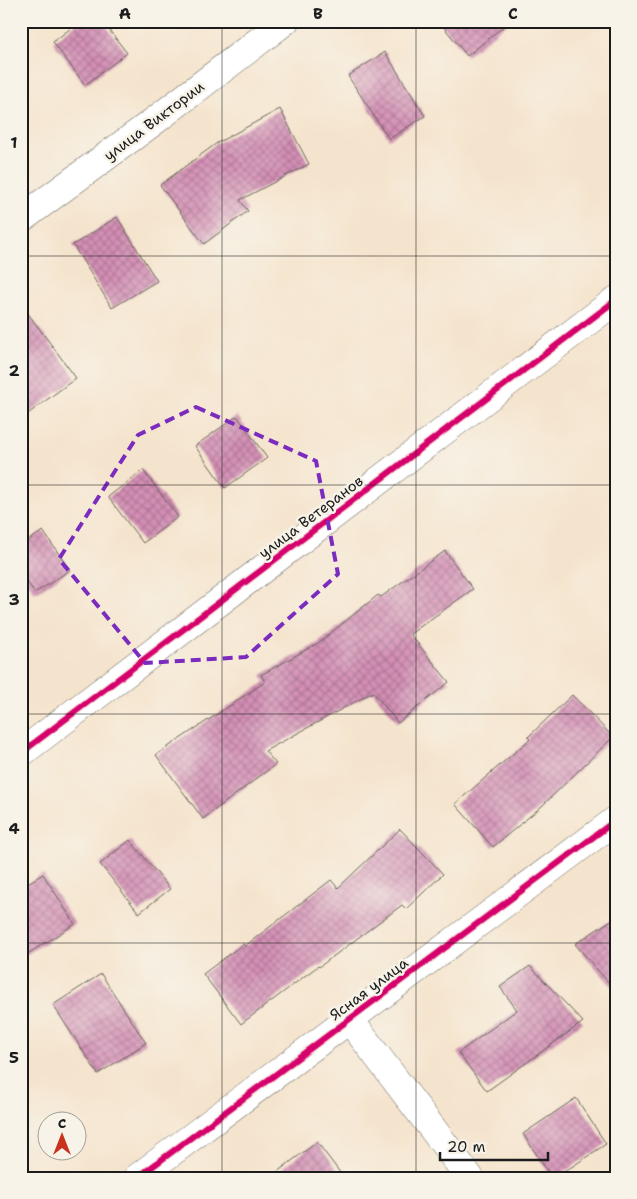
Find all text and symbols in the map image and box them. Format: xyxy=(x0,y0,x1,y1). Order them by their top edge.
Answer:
text: A xyxy=(119,3,131,24)
text: B xyxy=(313,3,323,24)
text: C xyxy=(508,3,518,24)
street label: улица Виктории xyxy=(100,77,208,165)
text: 1 xyxy=(10,132,18,153)
text: 2 xyxy=(8,360,20,381)
street label: улица Ветеранов xyxy=(255,471,368,563)
text: 3 xyxy=(8,589,20,610)
text: 4 xyxy=(8,818,20,839)
street label: Ясная улица xyxy=(326,953,413,1025)
text: 5 xyxy=(9,1047,19,1068)
north arrow xyxy=(38,1112,88,1162)
text: С xyxy=(58,1114,66,1132)
scale bar xyxy=(440,1129,547,1161)
text: 20 m xyxy=(447,1137,486,1157)

